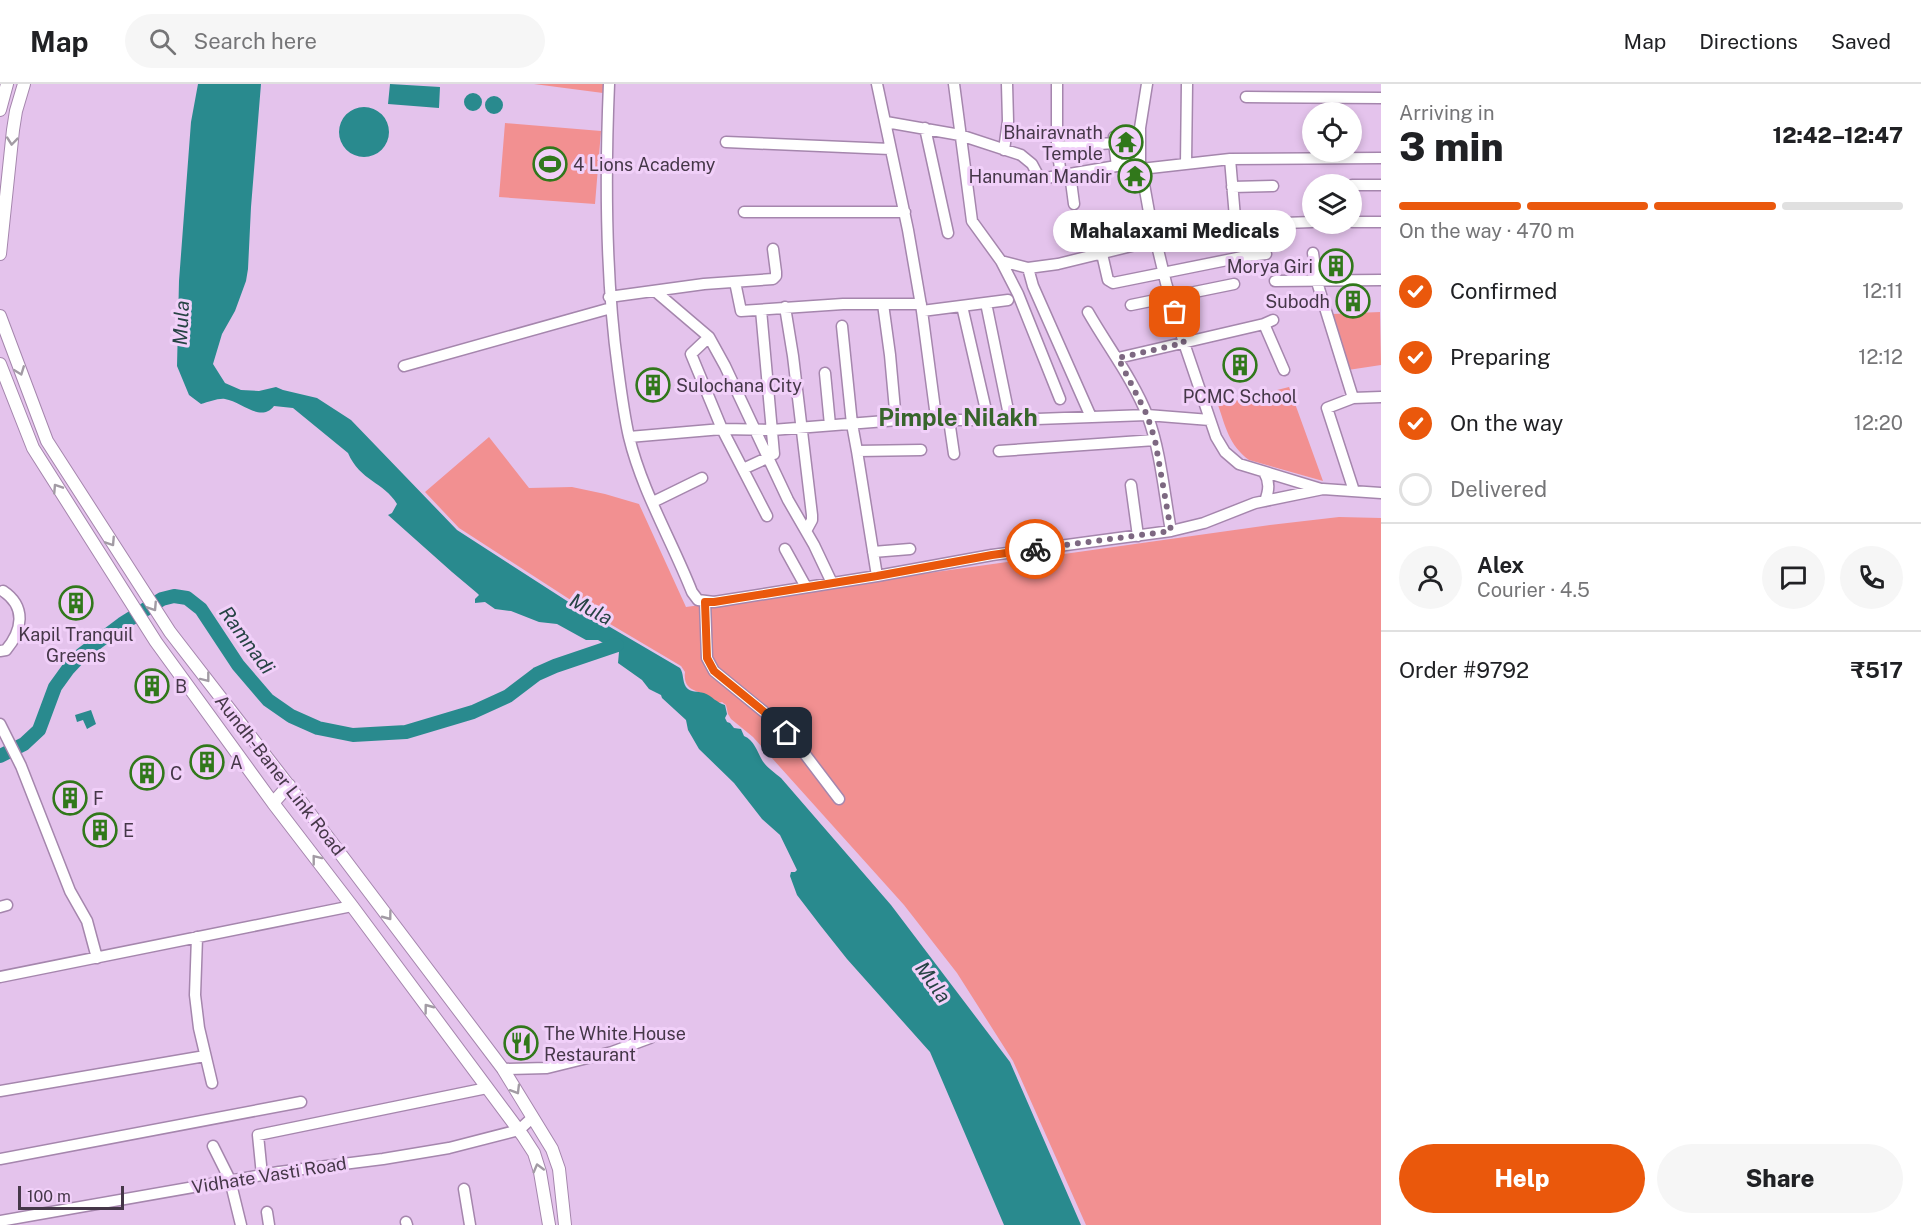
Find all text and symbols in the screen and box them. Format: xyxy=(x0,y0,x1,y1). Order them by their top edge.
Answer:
search box xyxy=(125,14,545,68)
text: Map xyxy=(30,25,89,58)
icon: search xyxy=(146,25,179,58)
text: Search here xyxy=(194,28,317,54)
text: Map xyxy=(1624,29,1666,54)
text: Directions xyxy=(1699,29,1798,54)
text: Saved xyxy=(1831,29,1891,54)
text: Arriving in xyxy=(1399,101,1494,125)
map controls xyxy=(1302,102,1362,234)
button: locate xyxy=(1302,102,1362,162)
place label: Bhairavnath Temple xyxy=(1003,122,1103,164)
text: 12:42–12:47 xyxy=(1773,122,1903,148)
temple icon: Bhairavnath Temple xyxy=(1108,124,1144,160)
text: 3 min xyxy=(1399,124,1504,170)
one-way arrow xyxy=(6,136,19,145)
sports icon: 4 Lions Academy xyxy=(532,146,568,182)
place label: 4 Lions Academy xyxy=(573,154,716,175)
temple icon: Hanuman Mandir xyxy=(1117,158,1153,194)
place label: Hanuman Mandir xyxy=(968,166,1112,187)
button: layers xyxy=(1302,174,1362,234)
callout: Mahalaxami Medicals xyxy=(1054,210,1296,252)
text: Mahalaxami Medicals xyxy=(1069,219,1280,243)
text: On the way · 470 m xyxy=(1399,219,1575,243)
building icon: Morya Giri xyxy=(1318,248,1354,284)
place label: Morya Giri xyxy=(1227,256,1313,277)
icon: check xyxy=(1399,275,1432,308)
text: Confirmed xyxy=(1450,278,1557,304)
text: 12:11 xyxy=(1862,279,1903,303)
building icon: Subodh xyxy=(1335,283,1371,319)
pin xyxy=(1149,286,1200,337)
place label: Subodh xyxy=(1265,291,1330,312)
icon: bag xyxy=(1158,295,1191,328)
water label: Mula xyxy=(168,300,194,346)
icon: check xyxy=(1399,341,1432,374)
text: Preparing xyxy=(1450,344,1551,370)
text: 12:12 xyxy=(1858,345,1903,369)
building icon: PCMC School xyxy=(1222,347,1258,383)
one-way arrow xyxy=(13,365,25,376)
building icon: Sulochana City xyxy=(635,367,671,403)
place label: Sulochana City xyxy=(676,375,802,396)
place label: PCMC School xyxy=(1183,386,1297,407)
district label: Pimple Nilakh xyxy=(878,403,1038,431)
icon: check xyxy=(1399,407,1432,440)
text: On the way xyxy=(1450,410,1563,436)
text: 12:20 xyxy=(1854,411,1903,435)
text: Delivered xyxy=(1450,476,1547,502)
one-way arrow xyxy=(53,484,65,494)
courier xyxy=(1005,519,1065,579)
icon: bike xyxy=(1019,533,1052,566)
one-way arrow xyxy=(104,536,115,547)
button: person xyxy=(1399,546,1462,609)
button: chat xyxy=(1762,546,1825,609)
button: phone xyxy=(1840,546,1903,609)
text: Alex xyxy=(1477,552,1524,578)
text: Courier · 4.5 xyxy=(1477,578,1590,602)
building icon: Kapil Tranquil Greens xyxy=(58,585,94,621)
water label: Mula xyxy=(566,588,616,630)
one-way arrow xyxy=(146,600,157,611)
water label: Ramnadi xyxy=(214,601,280,679)
place label: Kapil Tranquil Greens xyxy=(18,624,134,666)
text: Order #9792 xyxy=(1399,657,1529,683)
text: ₹517 xyxy=(1851,657,1903,683)
building icon: B xyxy=(134,668,170,704)
one-way arrow xyxy=(198,671,209,682)
place label: B xyxy=(175,676,187,697)
street label: Aundh-Baner Link Road xyxy=(211,690,349,860)
pin xyxy=(761,707,812,758)
icon: home xyxy=(770,716,803,749)
building icon: A xyxy=(189,744,225,780)
place label: A xyxy=(230,752,243,773)
building icon: C xyxy=(129,755,165,791)
place label: C xyxy=(170,763,182,784)
building icon: F xyxy=(52,780,88,816)
place label: F xyxy=(93,788,104,809)
building icon: E xyxy=(82,812,118,848)
place label: E xyxy=(123,820,134,841)
one-way arrow xyxy=(312,855,323,866)
one-way arrow xyxy=(381,910,392,921)
water label: Mula xyxy=(910,957,956,1007)
one-way arrow xyxy=(424,1004,435,1015)
place label: The White House Restaurant xyxy=(544,1023,686,1065)
restaurant icon: The White House Restaurant xyxy=(503,1025,539,1061)
one-way arrow xyxy=(508,1084,520,1094)
button: Help xyxy=(1399,1144,1645,1213)
button: Share xyxy=(1657,1144,1903,1213)
street label: Vidhate Vasti Road xyxy=(190,1152,348,1198)
one-way arrow xyxy=(533,1163,545,1173)
scale bar xyxy=(18,1183,124,1210)
text: 100 m xyxy=(27,1187,71,1206)

